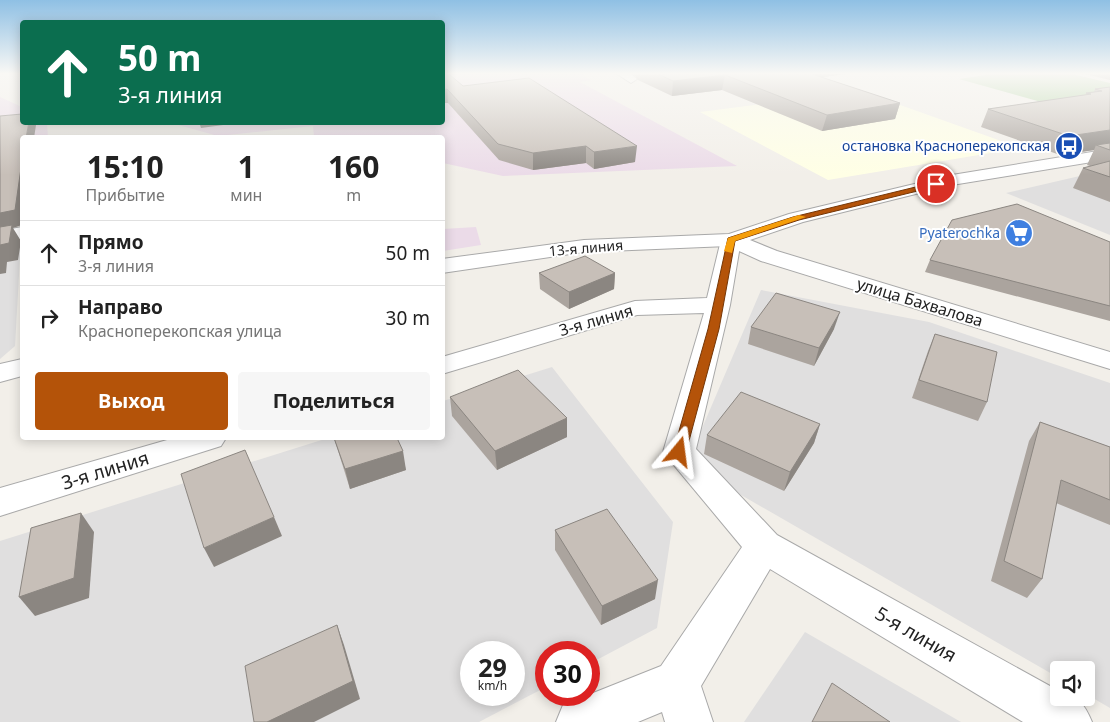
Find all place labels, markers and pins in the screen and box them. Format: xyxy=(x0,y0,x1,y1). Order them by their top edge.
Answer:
bus stop icon: остановка Красноперекопская xyxy=(1054,131,1084,161)
place label: остановка Красноперекопская xyxy=(842,136,1050,155)
pin xyxy=(915,163,957,205)
supermarket icon: Pyaterochka xyxy=(1004,218,1034,248)
place label: Pyaterochka xyxy=(919,223,1000,242)

